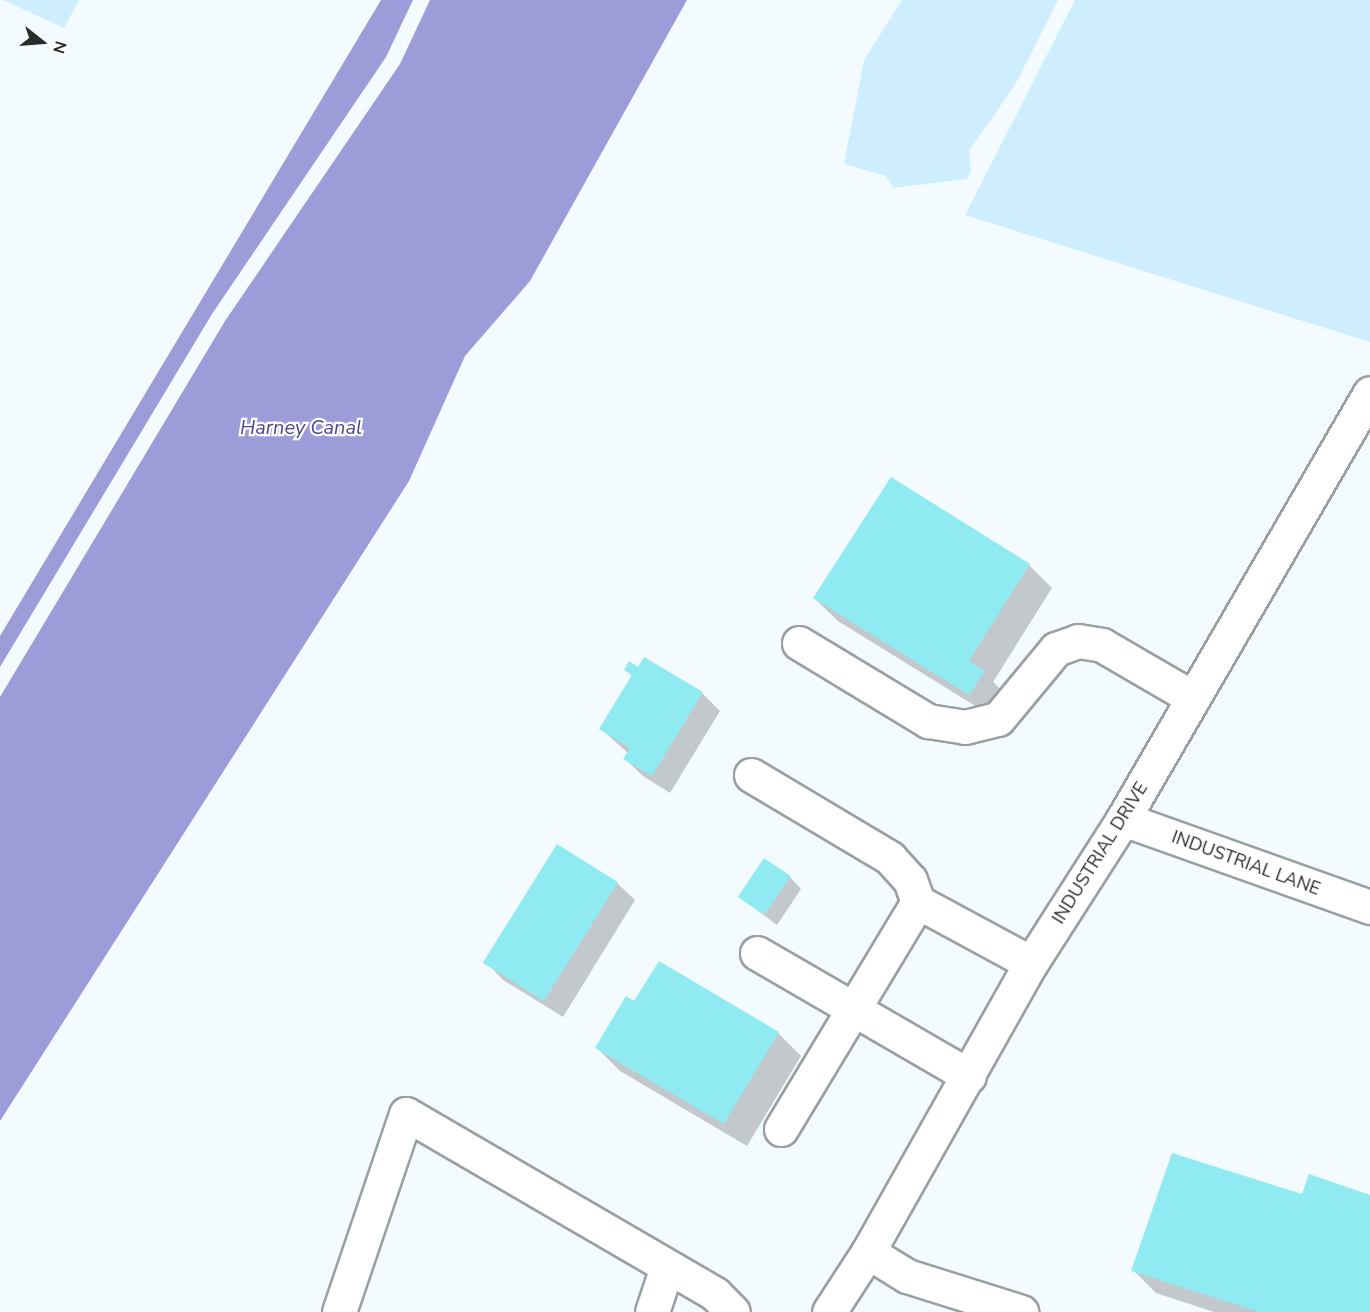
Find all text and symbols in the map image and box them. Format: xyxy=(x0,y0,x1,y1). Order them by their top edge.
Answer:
north arrow xyxy=(12,12,72,72)
text: N xyxy=(47,38,71,56)
water label: Harney Canal xyxy=(240,415,362,439)
street label: INDUSTRIAL DRIVE xyxy=(1048,778,1152,928)
street label: INDUSTRIAL LANE xyxy=(1169,826,1323,900)

